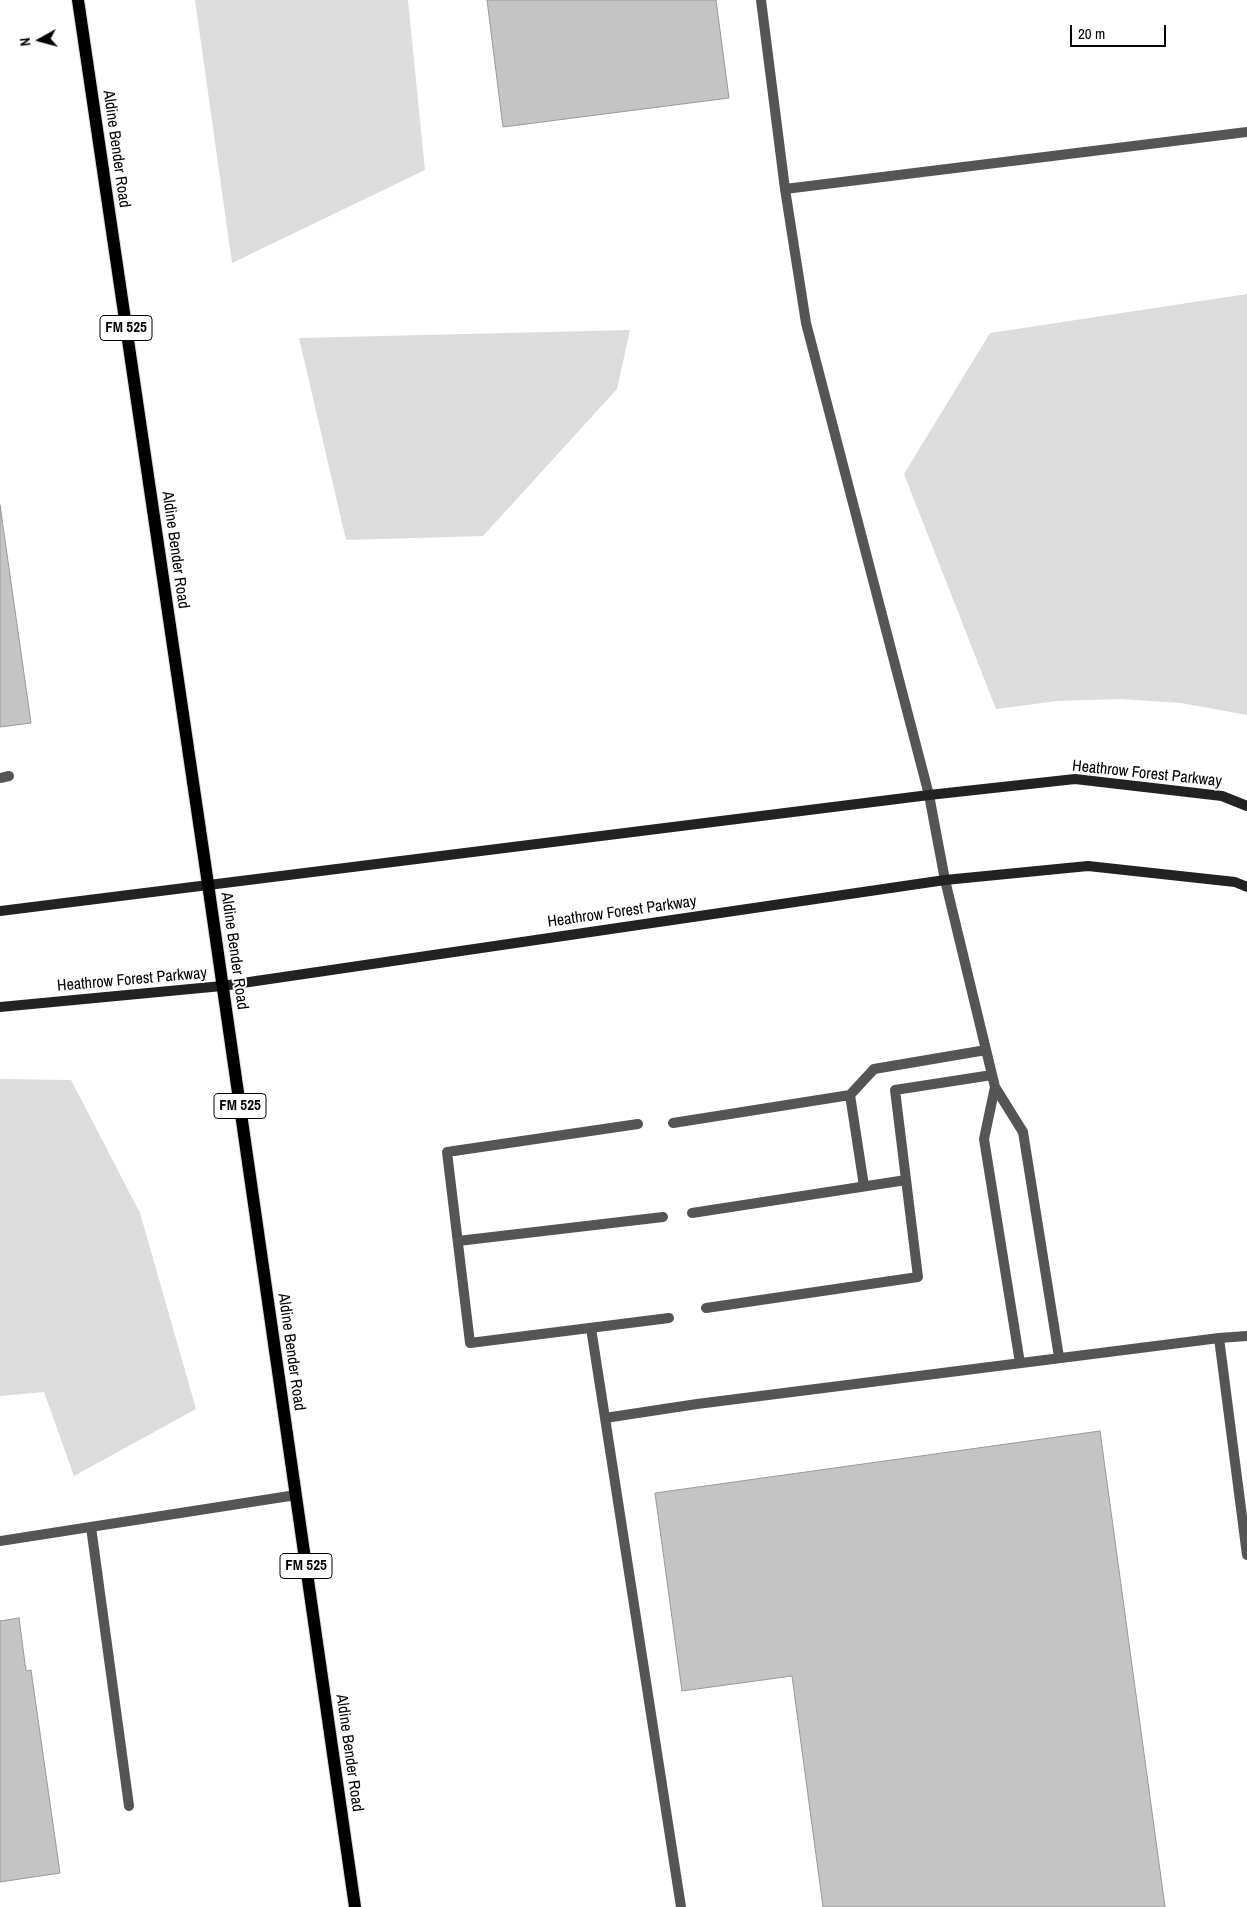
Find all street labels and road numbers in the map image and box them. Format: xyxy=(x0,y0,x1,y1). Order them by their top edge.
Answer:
street label: Aldine Bender Road xyxy=(98,89,134,209)
road number: FM 525 xyxy=(100,316,152,340)
street label: Aldine Bender Road xyxy=(157,490,193,610)
street label: Heathrow Forest Parkway xyxy=(1071,757,1223,791)
street label: Aldine Bender Road xyxy=(216,891,252,1011)
street label: Heathrow Forest Parkway xyxy=(546,892,698,932)
street label: Heathrow Forest Parkway xyxy=(56,964,208,996)
road number: FM 525 xyxy=(214,1094,266,1118)
street label: Aldine Bender Road xyxy=(273,1292,309,1412)
road number: FM 525 xyxy=(280,1554,332,1578)
street label: Aldine Bender Road xyxy=(331,1693,367,1813)

